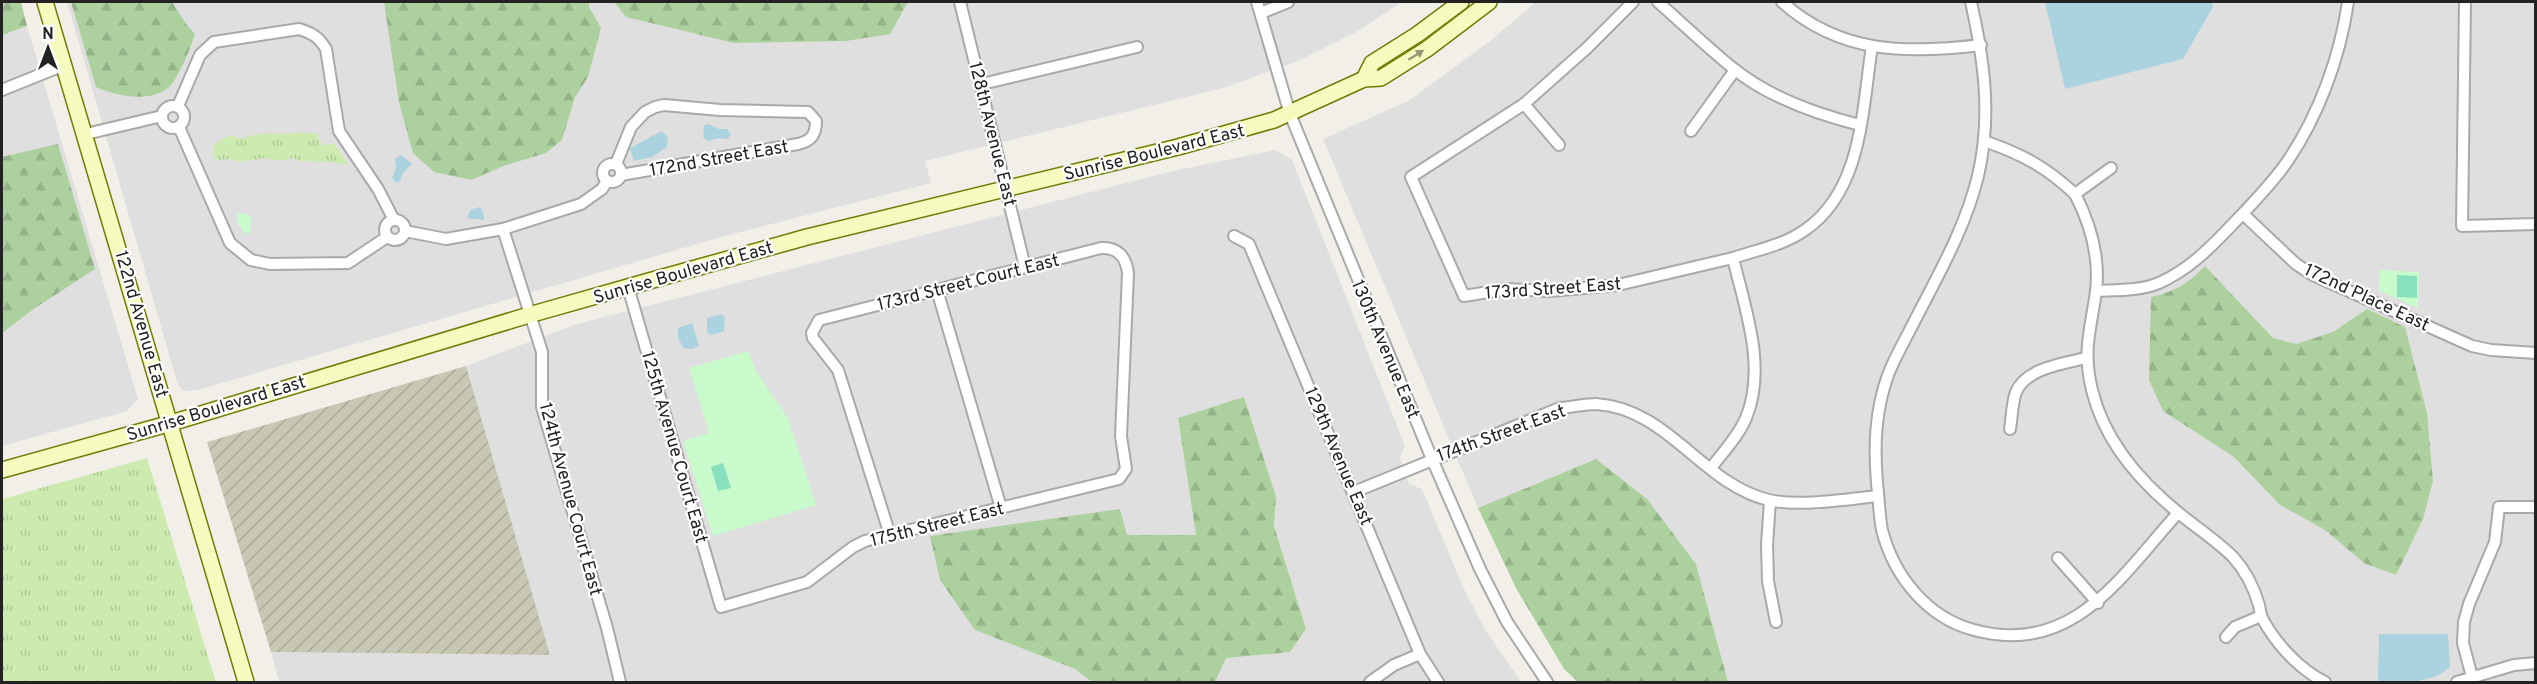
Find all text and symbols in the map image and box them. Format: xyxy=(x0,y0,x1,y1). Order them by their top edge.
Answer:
north arrow xyxy=(18,18,78,78)
text: N xyxy=(42,25,54,45)
one-way arrow xyxy=(1408,50,1424,61)
street label: 128th Avenue East xyxy=(962,60,1021,209)
street label: Sunrise Boulevard East xyxy=(1061,120,1247,187)
street label: 172nd Street East xyxy=(648,136,790,183)
street label: Sunrise Boulevard East xyxy=(591,237,776,310)
street label: 122nd Avenue East xyxy=(108,248,173,401)
street label: 173rd Street Court East xyxy=(875,250,1062,317)
street label: 172nd Place East xyxy=(2300,259,2433,337)
street label: 173rd Street East xyxy=(1484,273,1622,306)
street label: 130th Avenue East xyxy=(1345,277,1424,422)
street label: 125th Avenue Court East xyxy=(635,349,712,546)
street label: Sunrise Boulevard East xyxy=(124,371,309,448)
street label: 129th Avenue East xyxy=(1298,384,1377,529)
street label: 124th Avenue Court East xyxy=(533,400,606,598)
street label: 174th Street East xyxy=(1434,400,1569,468)
street label: 175th Street East xyxy=(868,498,1007,553)

